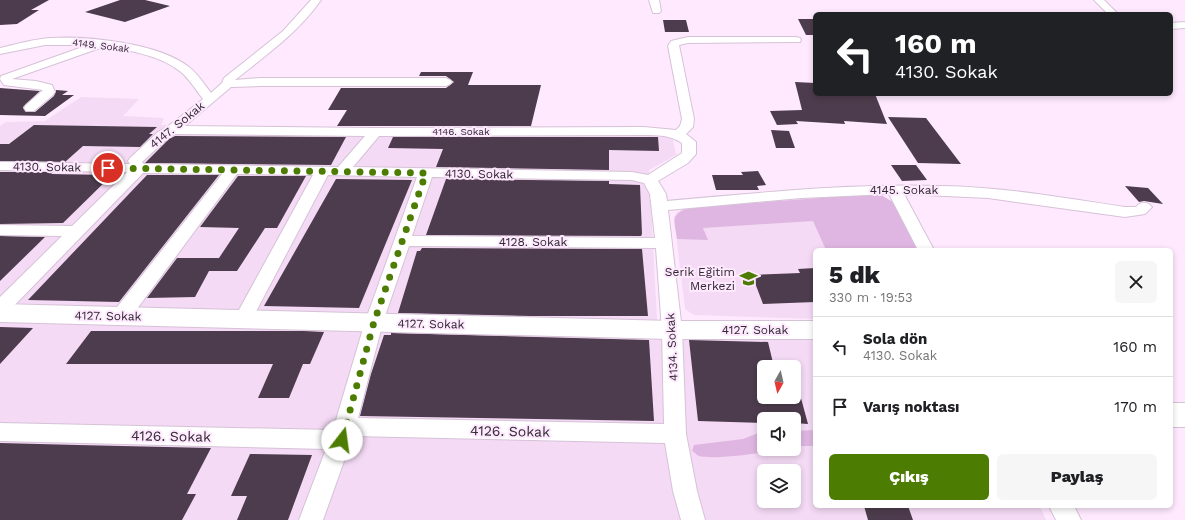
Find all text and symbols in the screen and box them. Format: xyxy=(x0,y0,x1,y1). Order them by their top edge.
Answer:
text: 160 m xyxy=(895,27,977,60)
icon: left xyxy=(829,28,881,80)
street label: 4149. Sokak xyxy=(72,37,130,54)
text: 4130. Sokak xyxy=(895,61,998,82)
street label: 4147. Sokak xyxy=(147,98,207,151)
street label: 4146. Sokak xyxy=(432,126,490,137)
pin xyxy=(91,151,125,185)
icon: arrive xyxy=(97,157,119,179)
street label: 4130. Sokak xyxy=(13,159,82,175)
street label: 4130. Sokak xyxy=(445,166,514,182)
street label: 4145. Sokak xyxy=(870,183,938,197)
street label: 4128. Sokak xyxy=(499,235,568,249)
text: 5 dk xyxy=(829,261,880,289)
button: close xyxy=(1115,261,1157,303)
place label: Serik Eğitim Merkezi xyxy=(665,265,735,293)
school or university icon: Serik Eğitim Merkezi xyxy=(738,269,758,289)
text: 330 m · 19:53 xyxy=(829,290,913,305)
street label: 4127. Sokak xyxy=(75,308,142,324)
street label: 4134. Sokak xyxy=(663,312,681,382)
street label: 4127. Sokak xyxy=(398,316,465,332)
street label: 4127. Sokak xyxy=(722,323,788,337)
text: Sola dön xyxy=(863,330,927,348)
icon: left xyxy=(829,336,851,358)
text: 160 m xyxy=(1113,338,1157,356)
text: 4130. Sokak xyxy=(863,348,937,363)
north arrow xyxy=(757,360,801,404)
map controls xyxy=(757,360,801,508)
icon: arrive xyxy=(829,396,851,418)
text: Varış noktası xyxy=(863,398,960,416)
text: 170 m xyxy=(1114,398,1157,416)
button: sound xyxy=(757,412,801,456)
position arrow xyxy=(321,419,363,461)
street label: 4126. Sokak xyxy=(470,422,550,440)
street label: 4126. Sokak xyxy=(131,427,211,445)
button: Çıkış xyxy=(829,454,989,500)
button: Paylaş xyxy=(997,454,1157,500)
button: layers xyxy=(757,464,801,508)

